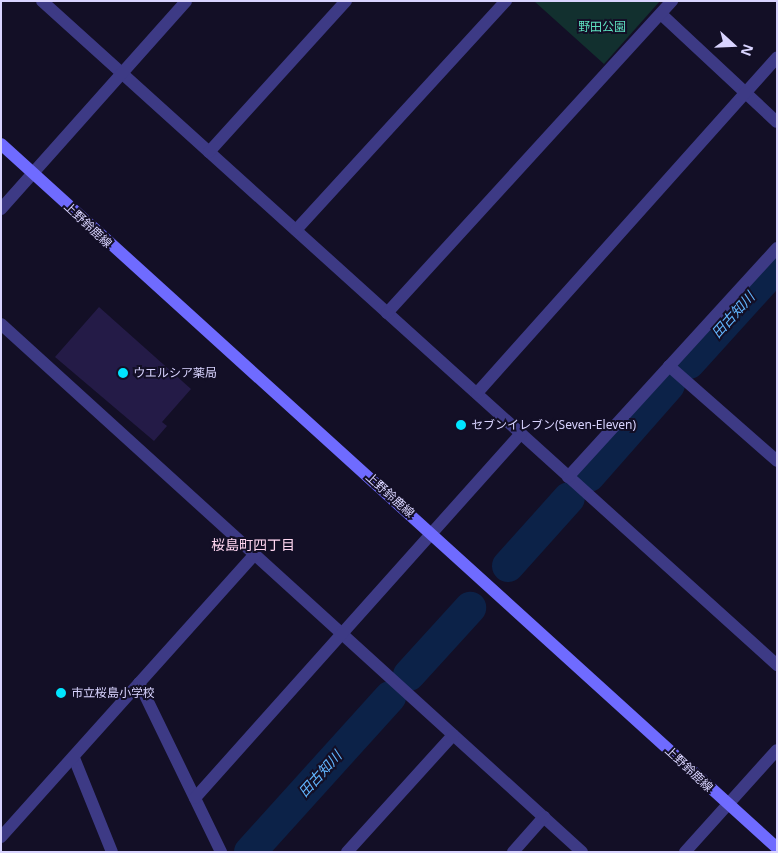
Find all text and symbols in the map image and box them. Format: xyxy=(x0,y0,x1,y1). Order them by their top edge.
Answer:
park label: 野田公園 xyxy=(578,20,626,34)
north arrow xyxy=(708,20,758,70)
text: N xyxy=(737,42,758,59)
street label: 上野鈴鹿線 xyxy=(61,199,115,251)
water label: 田古知川 xyxy=(708,289,758,341)
place label: ウエルシア薬局 xyxy=(133,366,217,380)
marker: ウエルシア薬局 xyxy=(117,367,129,379)
place label: セブンイレブン(Seven-Eleven) xyxy=(471,418,636,432)
marker: セブンイレブン(Seven-Eleven) xyxy=(455,419,467,431)
street label: 上野鈴鹿線 xyxy=(363,470,417,520)
district label: 桜島町四丁目 xyxy=(211,537,295,553)
place label: 市立桜島小学校 xyxy=(71,686,155,700)
marker: 市立桜島小学校 xyxy=(55,687,67,699)
street label: 上野鈴鹿線 xyxy=(662,743,716,795)
water label: 田古知川 xyxy=(295,748,345,800)

